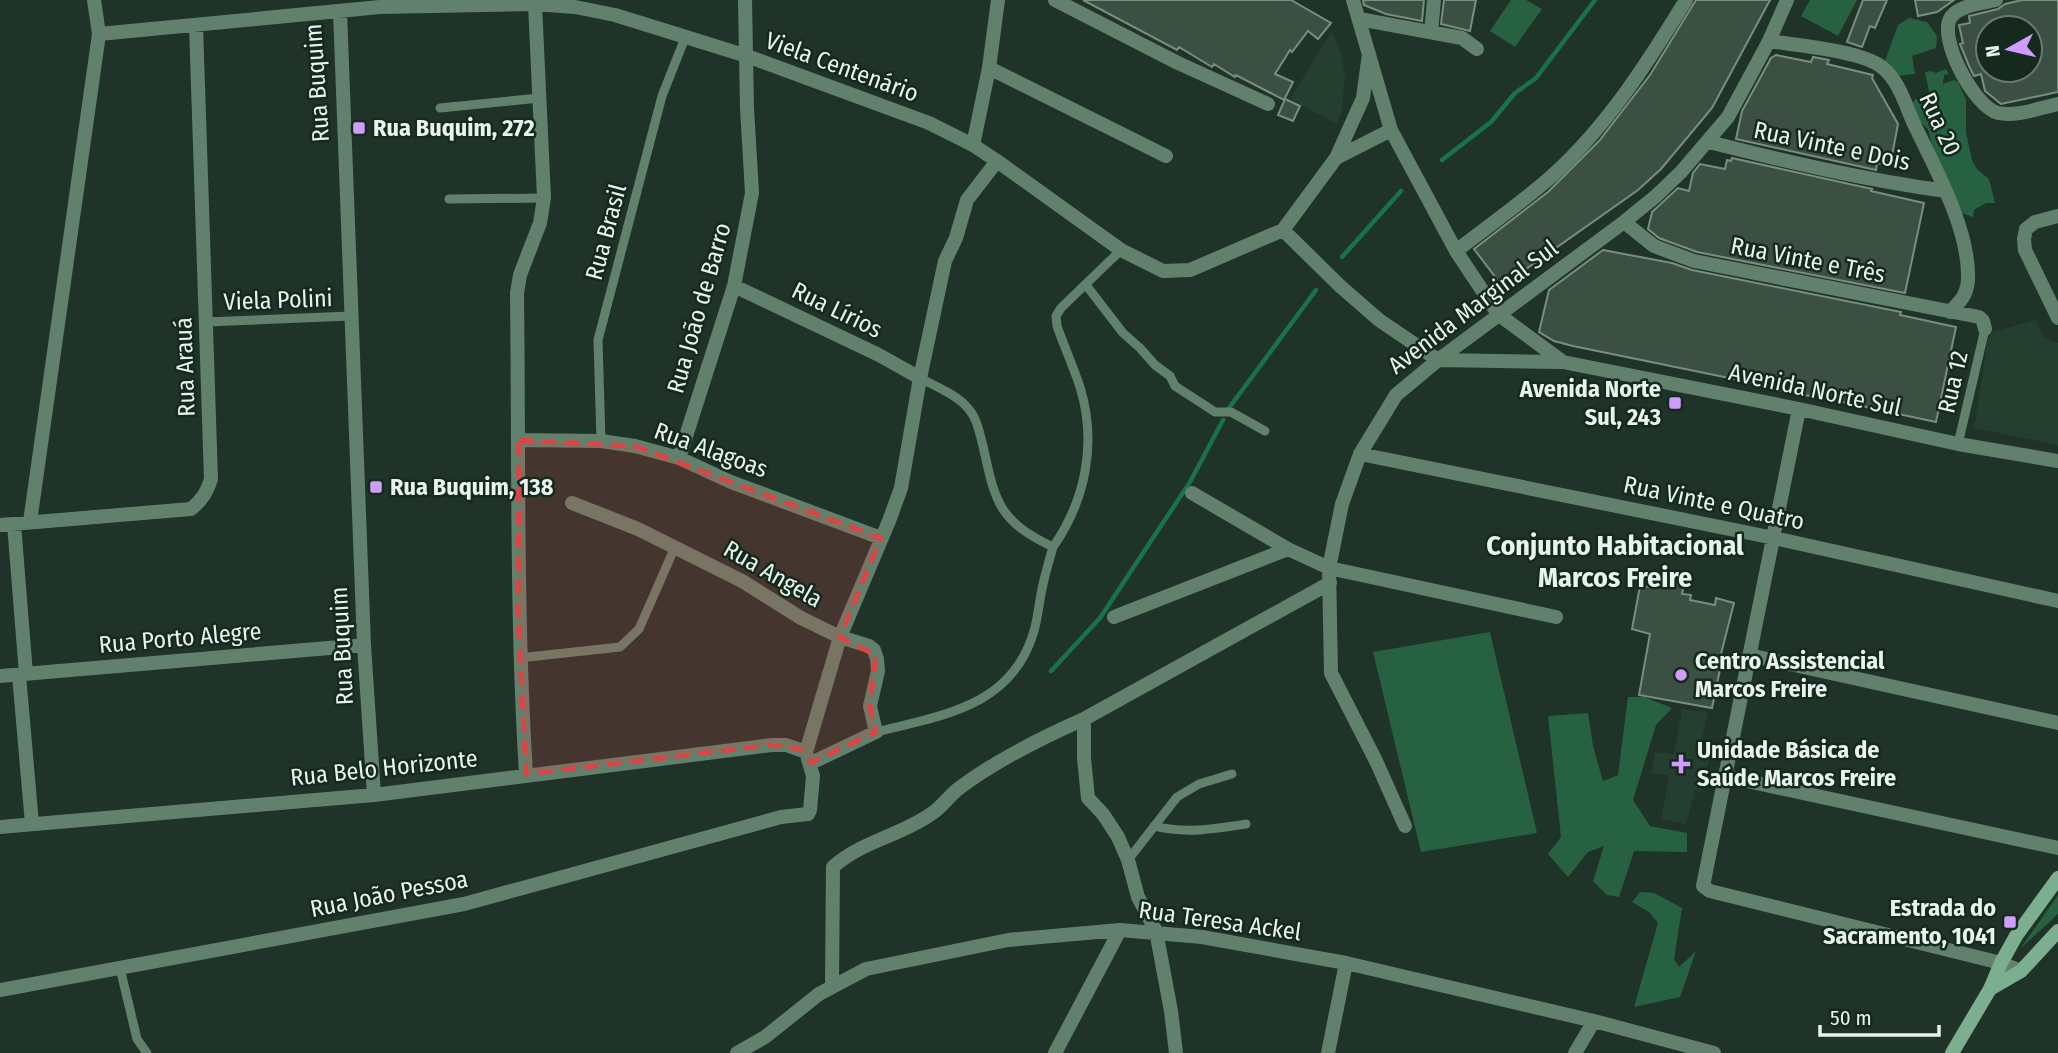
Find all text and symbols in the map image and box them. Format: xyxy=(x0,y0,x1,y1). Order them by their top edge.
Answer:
north arrow xyxy=(1974,14,2044,84)
street label: Rua Buquim xyxy=(299,23,335,143)
street label: Viela Centenário xyxy=(762,26,922,108)
text: N xyxy=(1980,44,2005,59)
street label: Rua 20 xyxy=(1913,88,1967,160)
place label: Rua Buquim, 272 xyxy=(373,114,535,142)
street label: Rua Vinte e Dois xyxy=(1751,116,1913,176)
marker: Rua Buquim, 272 xyxy=(351,120,367,136)
street label: Rua Brasil xyxy=(580,181,632,283)
street label: Rua João de Barro xyxy=(661,220,737,396)
street label: Rua Vinte e Três xyxy=(1728,231,1888,289)
street label: Avenida Marginal Sul xyxy=(1383,234,1563,380)
street label: Rua Lírios xyxy=(787,276,887,344)
street label: Viela Polini xyxy=(223,284,333,316)
street label: Rua Arauá xyxy=(169,317,201,417)
street label: Rua 12 xyxy=(1932,348,1974,416)
street label: Avenida Norte Sul xyxy=(1726,358,1904,422)
place label: Avenida Norte Sul, 243 xyxy=(1519,375,1661,431)
marker: Avenida Norte Sul, 243 xyxy=(1667,395,1683,411)
street label: Rua Alagoas xyxy=(651,417,771,483)
street label: Rua Vinte e Quatro xyxy=(1621,470,1807,536)
place label: Rua Buquim, 138 xyxy=(390,473,554,501)
marker: Rua Buquim, 138 xyxy=(368,479,384,495)
district label: Conjunto Habitacional Marcos Freire xyxy=(1486,529,1744,594)
street label: Rua Angela xyxy=(719,535,827,613)
street label: Rua Buquim xyxy=(325,586,359,706)
street label: Rua Porto Alegre xyxy=(98,617,262,659)
place label: Centro Assistencial Marcos Freire xyxy=(1695,647,1885,703)
marker: Centro Assistencial Marcos Freire xyxy=(1673,667,1689,683)
place label: Unidade Básica de Saúde Marcos Freire xyxy=(1697,736,1896,792)
street label: Rua Belo Horizonte xyxy=(289,744,479,792)
marker: Unidade Básica de Saúde Marcos Freire xyxy=(1671,754,1691,774)
street label: Rua João Pessoa xyxy=(308,865,470,923)
place label: Estrada do Sacramento, 1041 xyxy=(1823,894,1996,950)
street label: Rua Teresa Ackel xyxy=(1137,896,1303,946)
marker: Estrada do Sacramento, 1041 xyxy=(2002,914,2018,930)
scale bar xyxy=(1820,993,1939,1038)
text: 50 m xyxy=(1830,1005,1872,1031)

